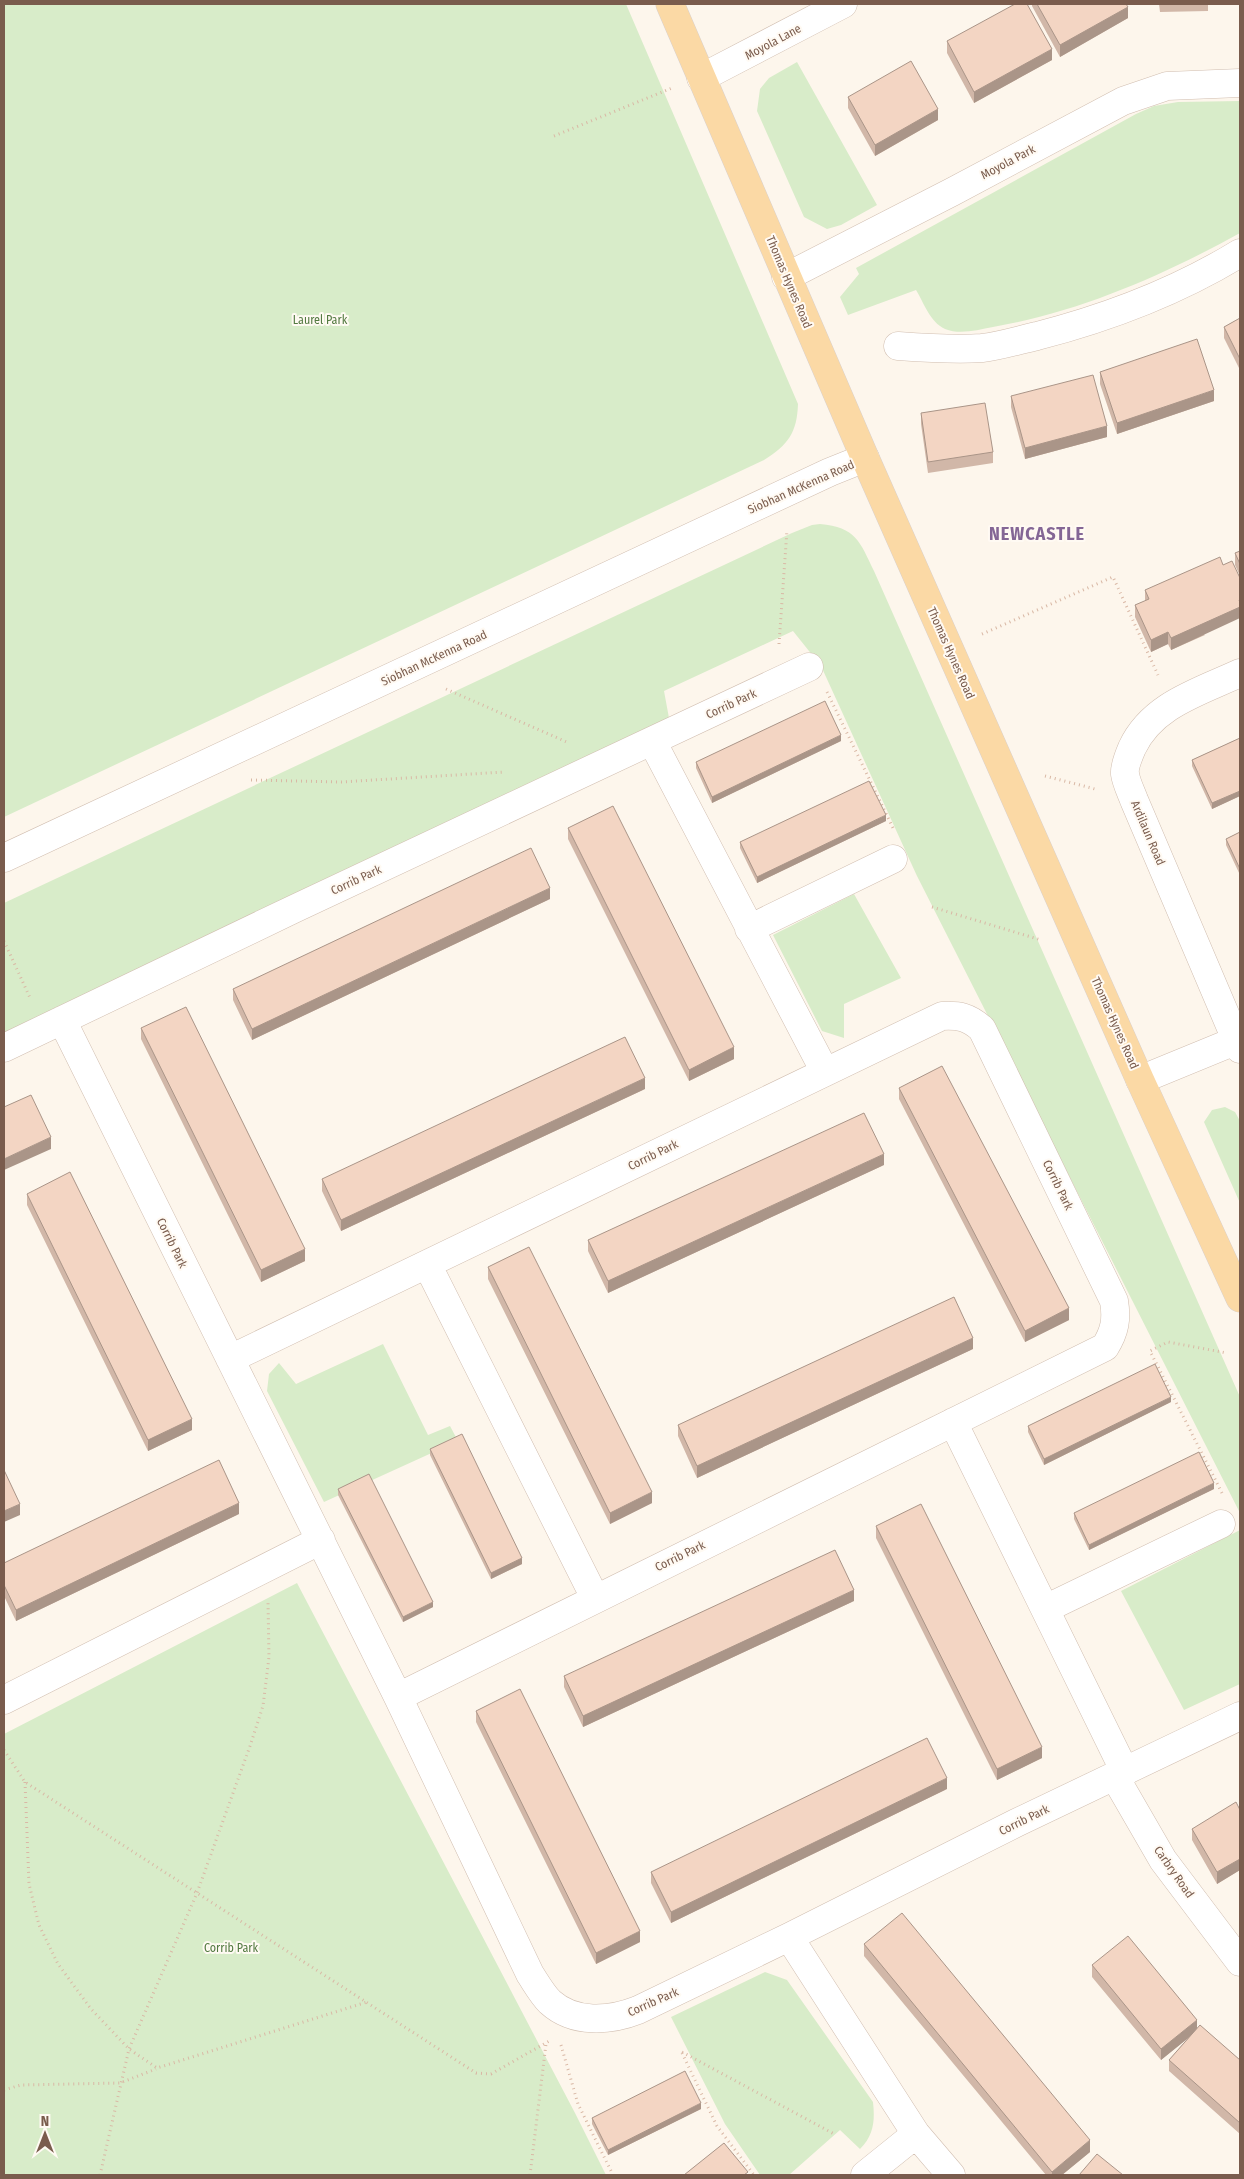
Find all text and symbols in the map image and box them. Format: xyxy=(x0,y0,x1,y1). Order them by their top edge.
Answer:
street label: Moyola Lane xyxy=(743,21,804,63)
street label: Moyola Park xyxy=(978,142,1038,182)
street label: Thomas Hynes Road xyxy=(763,234,815,330)
park label: Laurel Park xyxy=(293,313,348,327)
street label: Siobhan McKenna Road xyxy=(746,457,856,517)
district label: NEWCASTLE xyxy=(989,523,1085,545)
street label: Thomas Hynes Road xyxy=(925,605,977,701)
street label: Siobhan McKenna Road xyxy=(379,627,489,689)
street label: Corrib Park xyxy=(704,686,759,722)
street label: Ardilaun Road xyxy=(1128,799,1168,867)
street label: Corrib Park xyxy=(329,862,384,898)
street label: Thomas Hynes Road xyxy=(1089,975,1141,1071)
street label: Corrib Park xyxy=(626,1137,681,1173)
street label: Corrib Park xyxy=(1040,1158,1076,1213)
street label: Corrib Park xyxy=(154,1216,190,1271)
street label: Corrib Park xyxy=(653,1538,708,1574)
street label: Corrib Park xyxy=(997,1802,1052,1838)
street label: Carbry Road xyxy=(1151,1844,1197,1900)
park label: Corrib Park xyxy=(204,1941,258,1955)
street label: Corrib Park xyxy=(625,1984,681,2019)
north arrow xyxy=(20,2109,70,2159)
text: N xyxy=(41,2113,49,2130)

